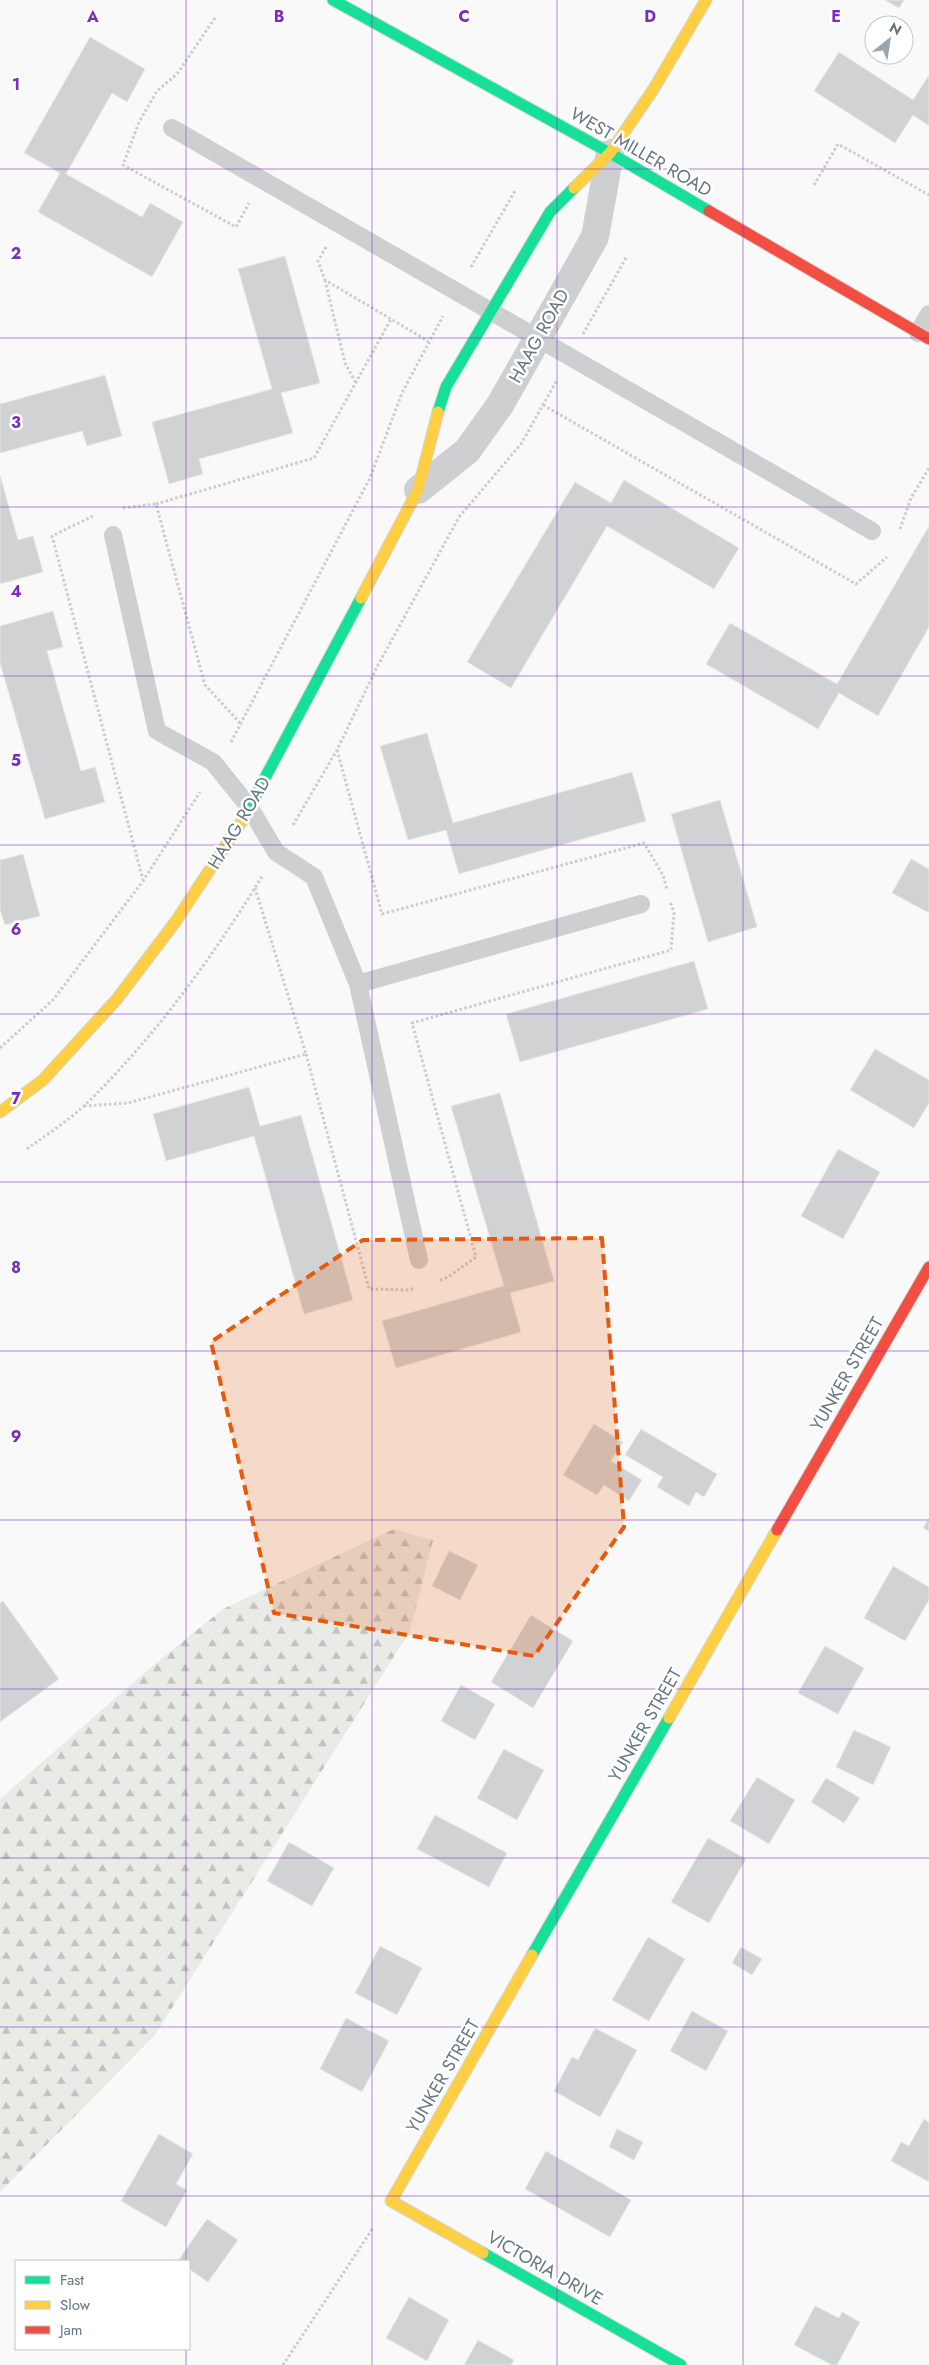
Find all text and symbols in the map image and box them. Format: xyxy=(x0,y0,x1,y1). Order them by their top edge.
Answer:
text: A xyxy=(86,5,99,28)
text: B xyxy=(274,5,284,28)
text: C xyxy=(458,5,470,28)
text: D xyxy=(644,5,656,28)
text: E xyxy=(831,5,841,28)
north arrow xyxy=(864,15,914,65)
text: N xyxy=(886,17,905,40)
text: 1 xyxy=(12,73,20,96)
street label: WEST MILLER ROAD xyxy=(565,101,717,203)
text: 2 xyxy=(11,242,21,265)
street label: HAAG ROAD xyxy=(502,284,576,388)
text: 3 xyxy=(11,411,21,434)
text: 4 xyxy=(10,580,22,603)
text: 5 xyxy=(11,749,21,772)
street label: HAAG ROAD xyxy=(201,772,277,874)
text: 6 xyxy=(11,918,21,941)
text: 7 xyxy=(11,1087,21,1110)
text: 8 xyxy=(11,1256,21,1279)
street label: YUNKER STREET xyxy=(804,1312,890,1436)
text: 9 xyxy=(11,1425,21,1448)
street label: YUNKER STREET xyxy=(602,1663,688,1787)
street label: YUNKER STREET xyxy=(400,2014,486,2138)
street label: VICTORIA DRIVE xyxy=(482,2224,608,2312)
legend xyxy=(15,2260,190,2350)
text: Fast xyxy=(60,2269,84,2291)
text: Slow xyxy=(60,2294,91,2316)
text: Jam xyxy=(58,2319,83,2341)

